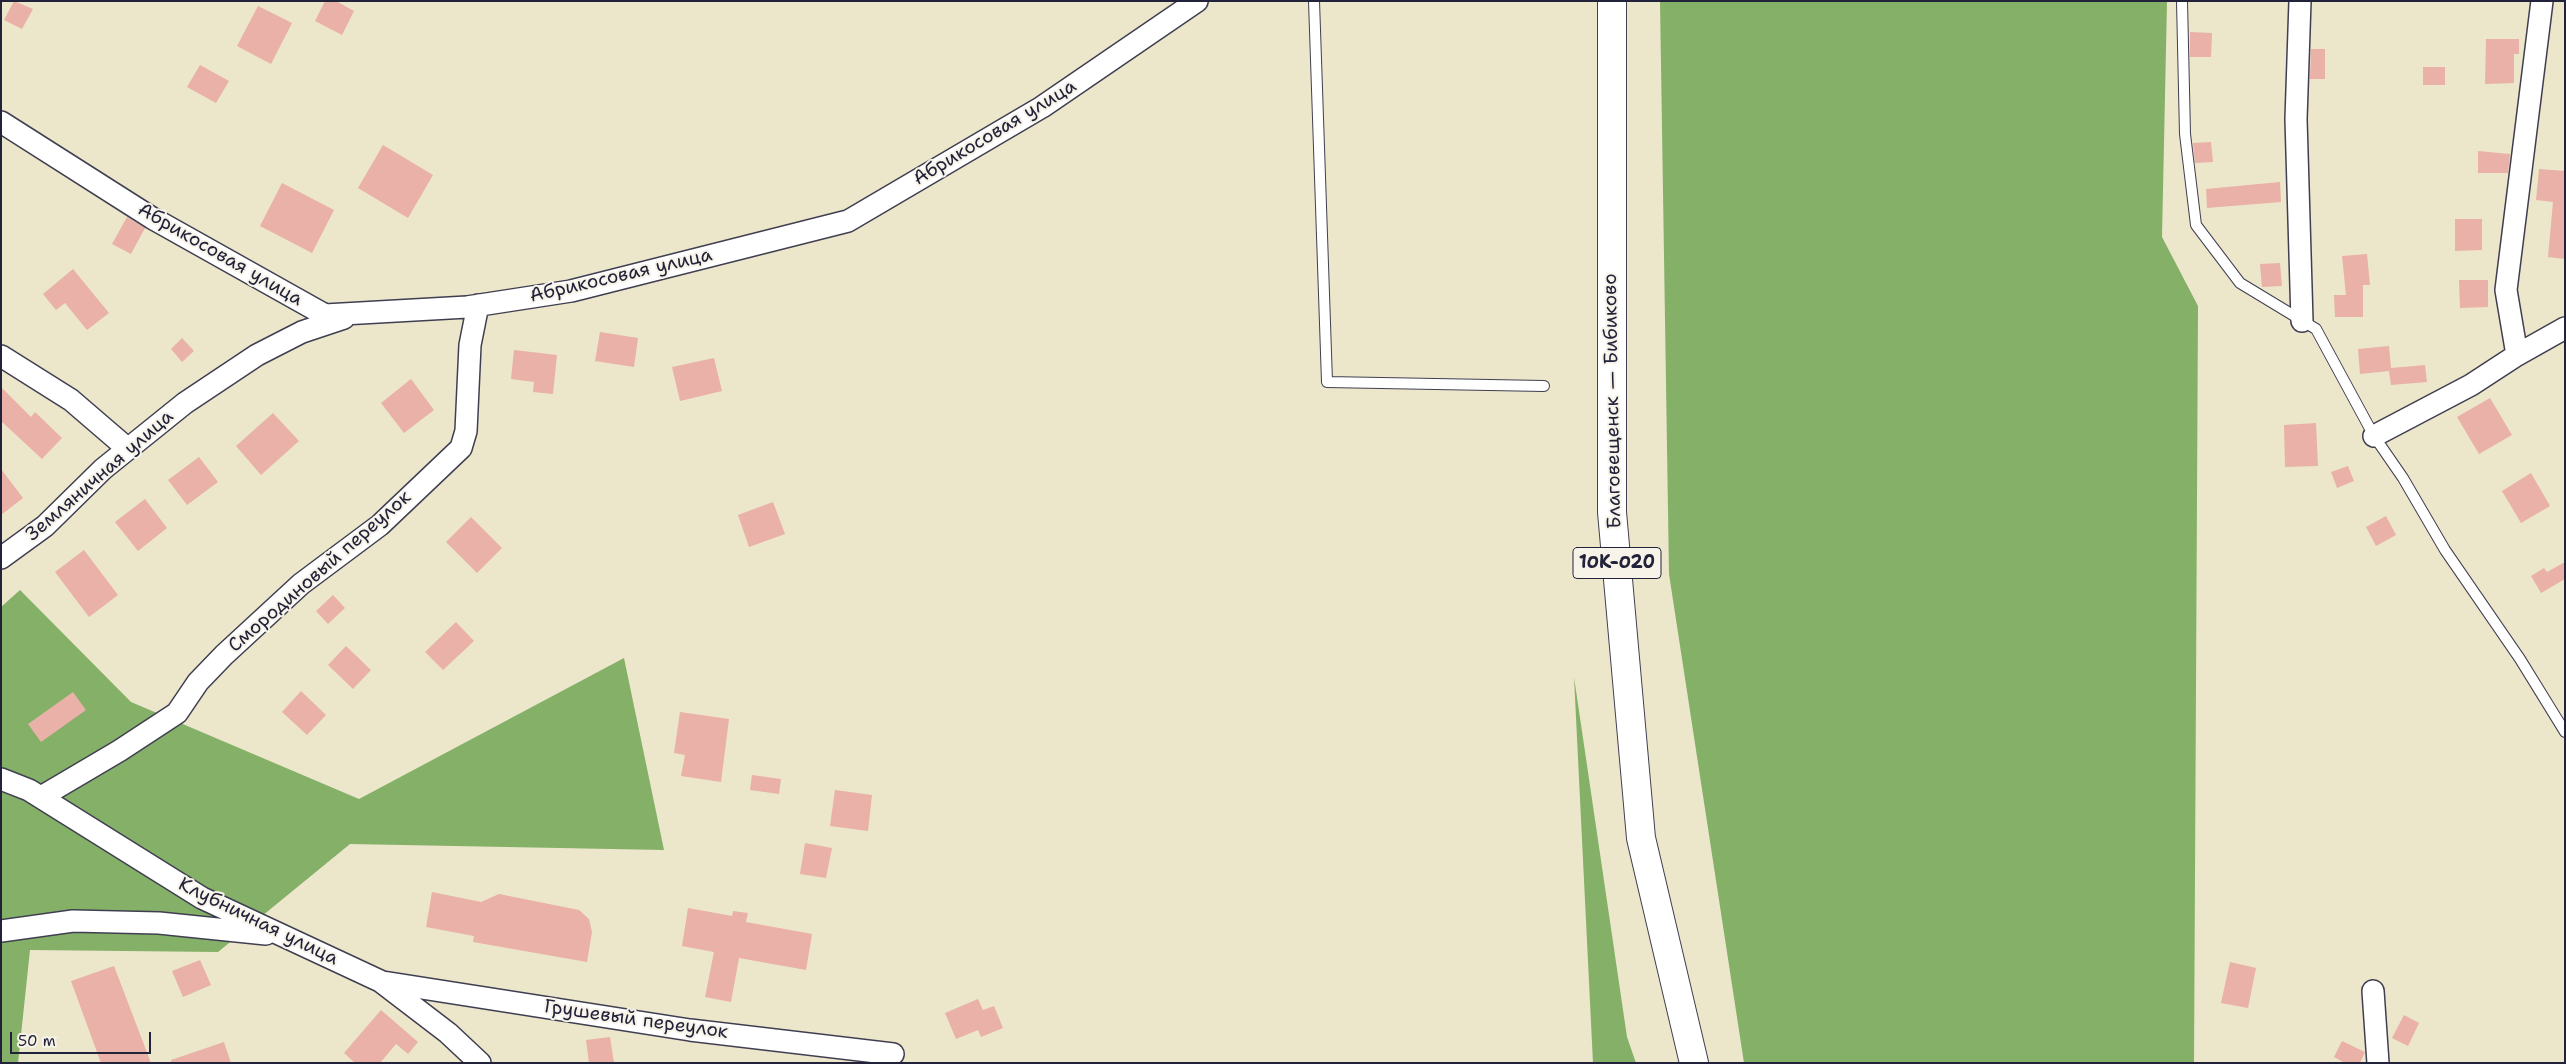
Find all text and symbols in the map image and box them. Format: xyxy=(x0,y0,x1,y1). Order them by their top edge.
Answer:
street label: Абрикосовая улица xyxy=(909,75,1081,191)
street label: Абрикосовая улица xyxy=(134,199,306,311)
street label: Абрикосовая улица xyxy=(528,244,714,308)
street label: Благовещенск — Бибиково xyxy=(1599,273,1627,529)
street label: Земляничная улица xyxy=(22,406,178,546)
street label: Смородиновый переулок xyxy=(224,486,416,658)
road number: 10К-020 xyxy=(1573,548,1661,578)
street label: Клубничная улица xyxy=(174,873,342,971)
street label: Грушевый переулок xyxy=(543,996,729,1044)
scale bar xyxy=(12,1022,154,1054)
text: 50 m xyxy=(18,1031,56,1051)

